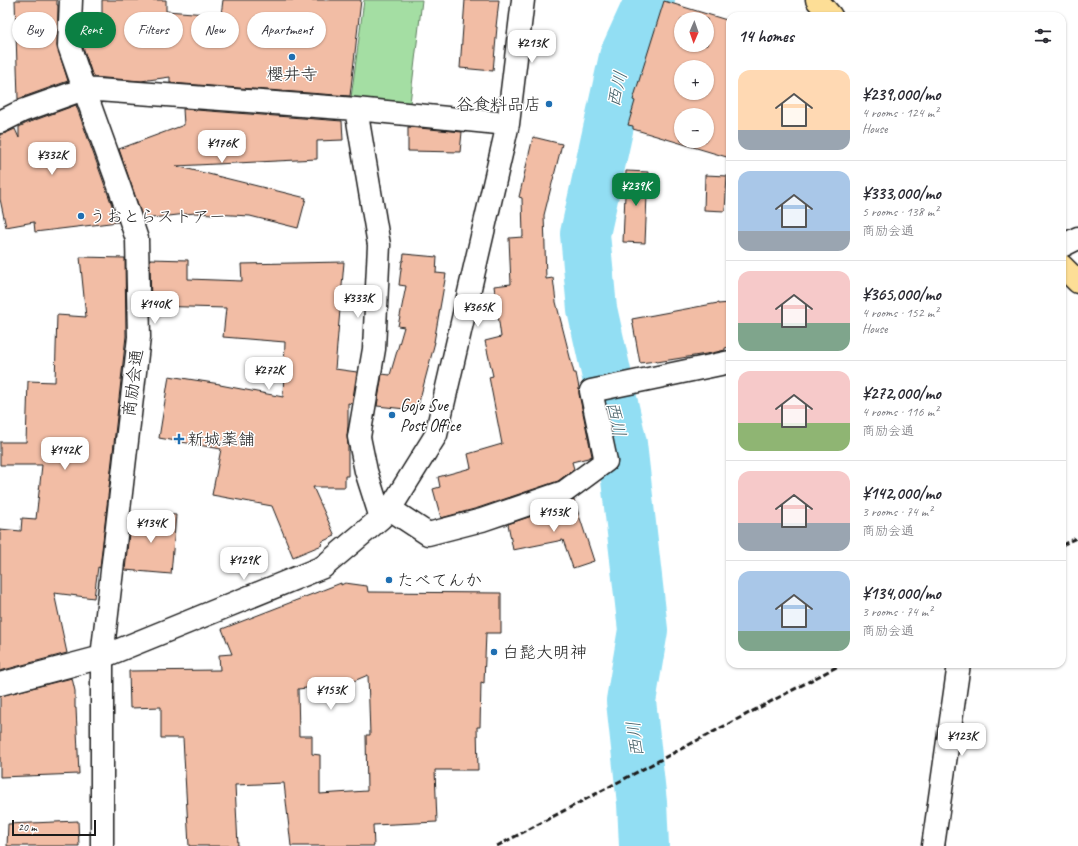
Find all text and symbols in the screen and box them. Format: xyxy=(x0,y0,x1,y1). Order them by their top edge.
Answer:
chip: Buy xyxy=(12,12,57,48)
chip: Rent xyxy=(65,12,116,48)
chip: Filters xyxy=(124,12,183,48)
chip: New xyxy=(191,12,239,48)
chip: Apartment xyxy=(247,12,326,48)
north arrow xyxy=(674,12,714,52)
map controls xyxy=(674,12,714,148)
icon: filters xyxy=(1032,25,1054,47)
text: 14 homes xyxy=(738,26,794,47)
pin: ¥213K xyxy=(504,30,560,64)
text: ¥213K xyxy=(517,35,547,51)
marker: 櫻井寺 xyxy=(287,52,297,62)
button: + xyxy=(674,60,714,100)
place label: 櫻井寺 xyxy=(267,64,318,85)
water label: 西川 xyxy=(602,69,632,109)
text: ¥239,000/mo xyxy=(862,84,941,105)
icon: home xyxy=(770,86,818,134)
place label: 谷食料品店 xyxy=(456,94,541,115)
marker: 谷食料品店 xyxy=(544,99,554,109)
text: 4 rooms · 124 m² xyxy=(862,105,938,121)
button: − xyxy=(674,108,714,148)
text: House xyxy=(862,121,887,137)
pin: ¥176K xyxy=(194,130,250,164)
text: ¥176K xyxy=(207,135,237,151)
pin: ¥332K xyxy=(24,142,80,176)
text: ¥332K xyxy=(37,147,67,163)
pin: ¥239K xyxy=(608,173,664,207)
text: ¥239K xyxy=(621,178,651,194)
text: ¥333,000/mo xyxy=(862,183,941,204)
icon: home xyxy=(770,187,818,235)
text: 5 rooms · 138 m² xyxy=(862,204,938,220)
place label: うおとらストアー xyxy=(89,206,226,227)
marker: うおとらストアー xyxy=(76,211,86,221)
text: 商励会通 xyxy=(862,223,914,239)
text: ¥365,000/mo xyxy=(862,284,941,305)
pin: ¥333K xyxy=(330,285,386,319)
icon: home xyxy=(770,287,818,335)
text: ¥333K xyxy=(343,290,373,306)
pin: ¥140K xyxy=(127,291,183,325)
pin: ¥365K xyxy=(450,294,506,328)
text: ¥140K xyxy=(140,296,170,312)
text: ¥365K xyxy=(463,299,493,315)
text: 4 rooms · 152 m² xyxy=(862,305,938,321)
text: House xyxy=(862,321,887,337)
street label: 商励会通 xyxy=(118,348,148,418)
pin: ¥272K xyxy=(241,357,297,391)
text: ¥272K xyxy=(254,362,284,378)
text: ¥272,000/mo xyxy=(862,383,941,404)
icon: home xyxy=(770,387,818,435)
place label: Gojo Sue Post Office xyxy=(400,395,462,436)
water label: 西川 xyxy=(601,399,631,439)
text: 4 rooms · 116 m² xyxy=(862,404,938,420)
marker: Gojo Sue Post Office xyxy=(387,410,397,420)
text: 商励会通 xyxy=(862,423,914,439)
place label: 新城薬舗 xyxy=(187,429,255,450)
marker: 新城薬舗 xyxy=(174,434,184,444)
pin: ¥142K xyxy=(37,437,93,471)
text: ¥142K xyxy=(50,442,80,458)
text: ¥142,000/mo xyxy=(862,483,941,504)
icon: home xyxy=(770,487,818,535)
pin: ¥153K xyxy=(526,499,582,533)
text: ¥153K xyxy=(539,504,569,520)
text: 3 rooms · 74 m² xyxy=(862,504,932,520)
pin: ¥134K xyxy=(123,510,179,544)
text: ¥134K xyxy=(136,515,166,531)
text: 商励会通 xyxy=(862,523,914,539)
pin: ¥129K xyxy=(216,547,272,581)
text: ¥129K xyxy=(229,552,259,568)
place label: たべてんか xyxy=(397,570,482,591)
marker: たべてんか xyxy=(384,575,394,585)
text: ¥134,000/mo xyxy=(862,583,941,604)
icon: home xyxy=(770,587,818,635)
text: 3 rooms · 74 m² xyxy=(862,604,932,620)
text: 商励会通 xyxy=(862,623,914,639)
place label: 白髭大明神 xyxy=(502,642,587,663)
marker: 白髭大明神 xyxy=(489,647,499,657)
pin: ¥153K xyxy=(303,677,359,711)
text: ¥153K xyxy=(316,682,346,698)
water label: 西川 xyxy=(622,720,648,758)
pin: ¥123K xyxy=(934,723,990,757)
text: ¥123K xyxy=(947,728,977,744)
scale bar xyxy=(12,818,96,837)
text: 20 m xyxy=(18,820,37,834)

